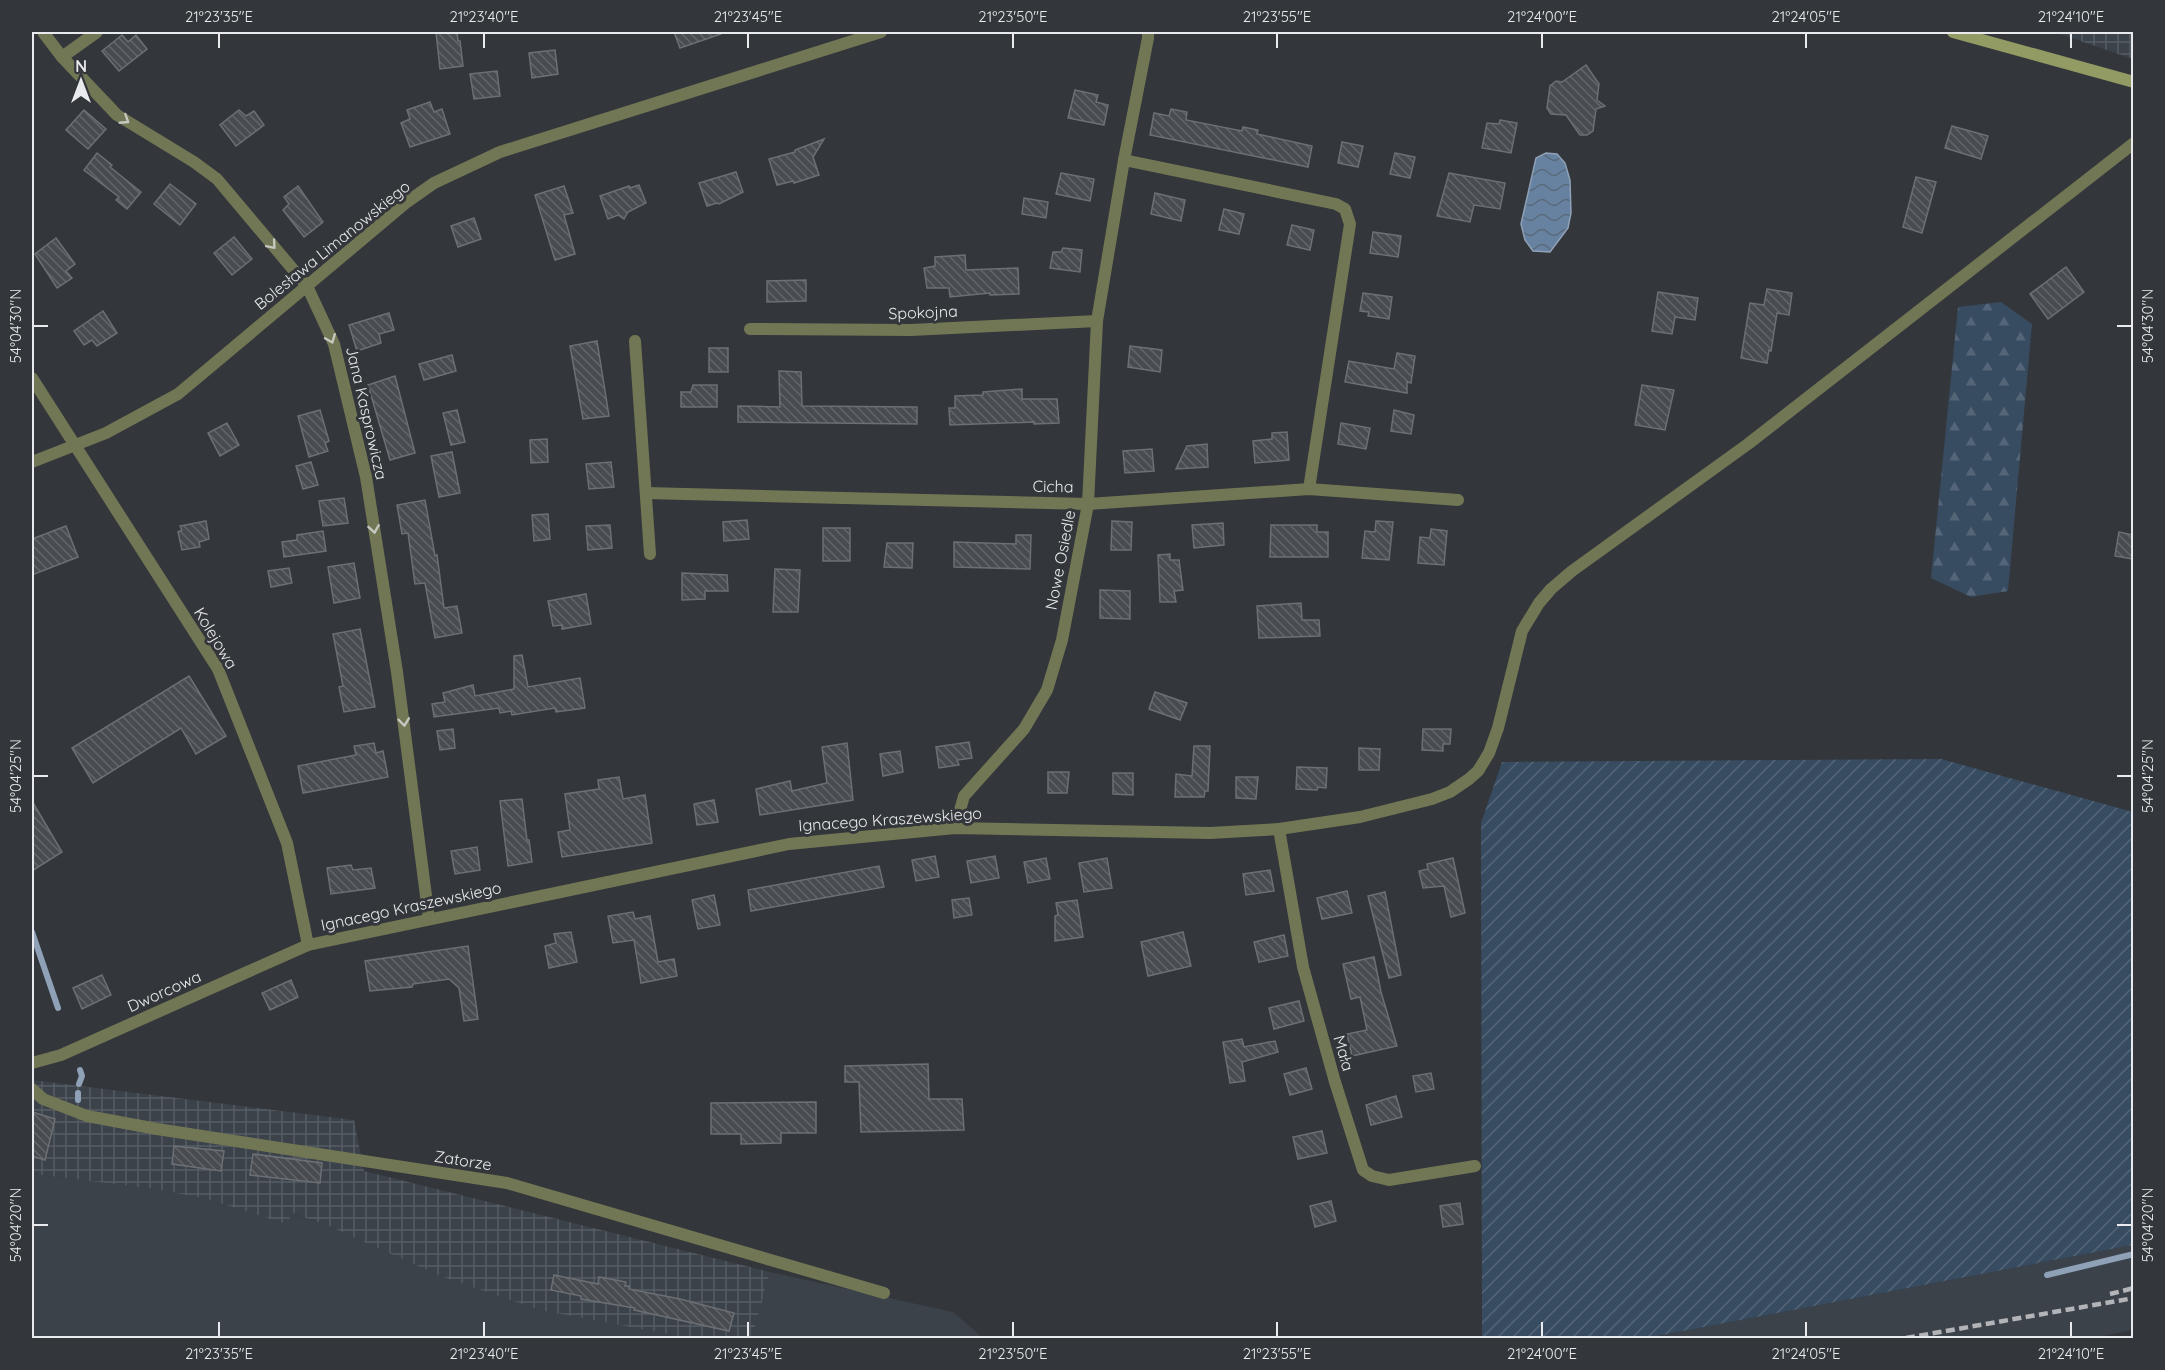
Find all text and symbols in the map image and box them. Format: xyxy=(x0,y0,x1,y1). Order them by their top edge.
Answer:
text: 21°23'35"E xyxy=(185,7,253,26)
text: 21°23'40"E xyxy=(449,7,519,26)
text: 21°23'45"E xyxy=(714,7,782,26)
text: 21°23'50"E xyxy=(978,7,1048,26)
text: 21°23'55"E xyxy=(1243,7,1311,26)
text: 21°24'00"E xyxy=(1507,7,1577,26)
text: 21°24'05"E xyxy=(1771,7,1841,26)
text: 21°24'10"E xyxy=(2038,7,2104,26)
north arrow xyxy=(51,51,111,111)
text: N xyxy=(75,56,87,76)
one-way arrow xyxy=(119,113,130,124)
street label: Bolesława Limanowskiego xyxy=(250,176,414,314)
one-way arrow xyxy=(265,238,276,249)
text: 54°04'30"N xyxy=(6,289,25,363)
text: 54°04'30"N xyxy=(2138,289,2157,363)
street label: Spokojna xyxy=(888,301,958,323)
one-way arrow xyxy=(324,333,336,344)
street label: Jana Kasprowicza xyxy=(342,344,392,482)
street label: Cicha xyxy=(1032,476,1074,496)
street label: Nowe Osiedle xyxy=(1041,508,1079,612)
one-way arrow xyxy=(368,525,380,534)
street label: Kolejowa xyxy=(190,604,242,672)
one-way arrow xyxy=(397,717,409,727)
text: 54°04'25"N xyxy=(6,739,25,813)
text: 54°04'25"N xyxy=(2138,739,2157,813)
street label: Ignacego Kraszewskiego xyxy=(798,803,982,835)
street label: Ignacego Kraszewskiego xyxy=(319,877,503,935)
street label: Dworcowa xyxy=(124,966,204,1016)
street label: Mała xyxy=(1329,1033,1359,1073)
street label: Zatorze xyxy=(433,1146,493,1174)
text: 54°04'20"N xyxy=(6,1188,25,1262)
text: 54°04'20"N xyxy=(2138,1188,2157,1262)
text: 21°23'35"E xyxy=(185,1344,253,1363)
text: 21°23'40"E xyxy=(449,1344,519,1363)
text: 21°23'45"E xyxy=(714,1344,782,1363)
text: 21°23'50"E xyxy=(978,1344,1048,1363)
text: 21°23'55"E xyxy=(1243,1344,1311,1363)
text: 21°24'00"E xyxy=(1507,1344,1577,1363)
text: 21°24'05"E xyxy=(1771,1344,1841,1363)
text: 21°24'10"E xyxy=(2038,1344,2104,1363)

